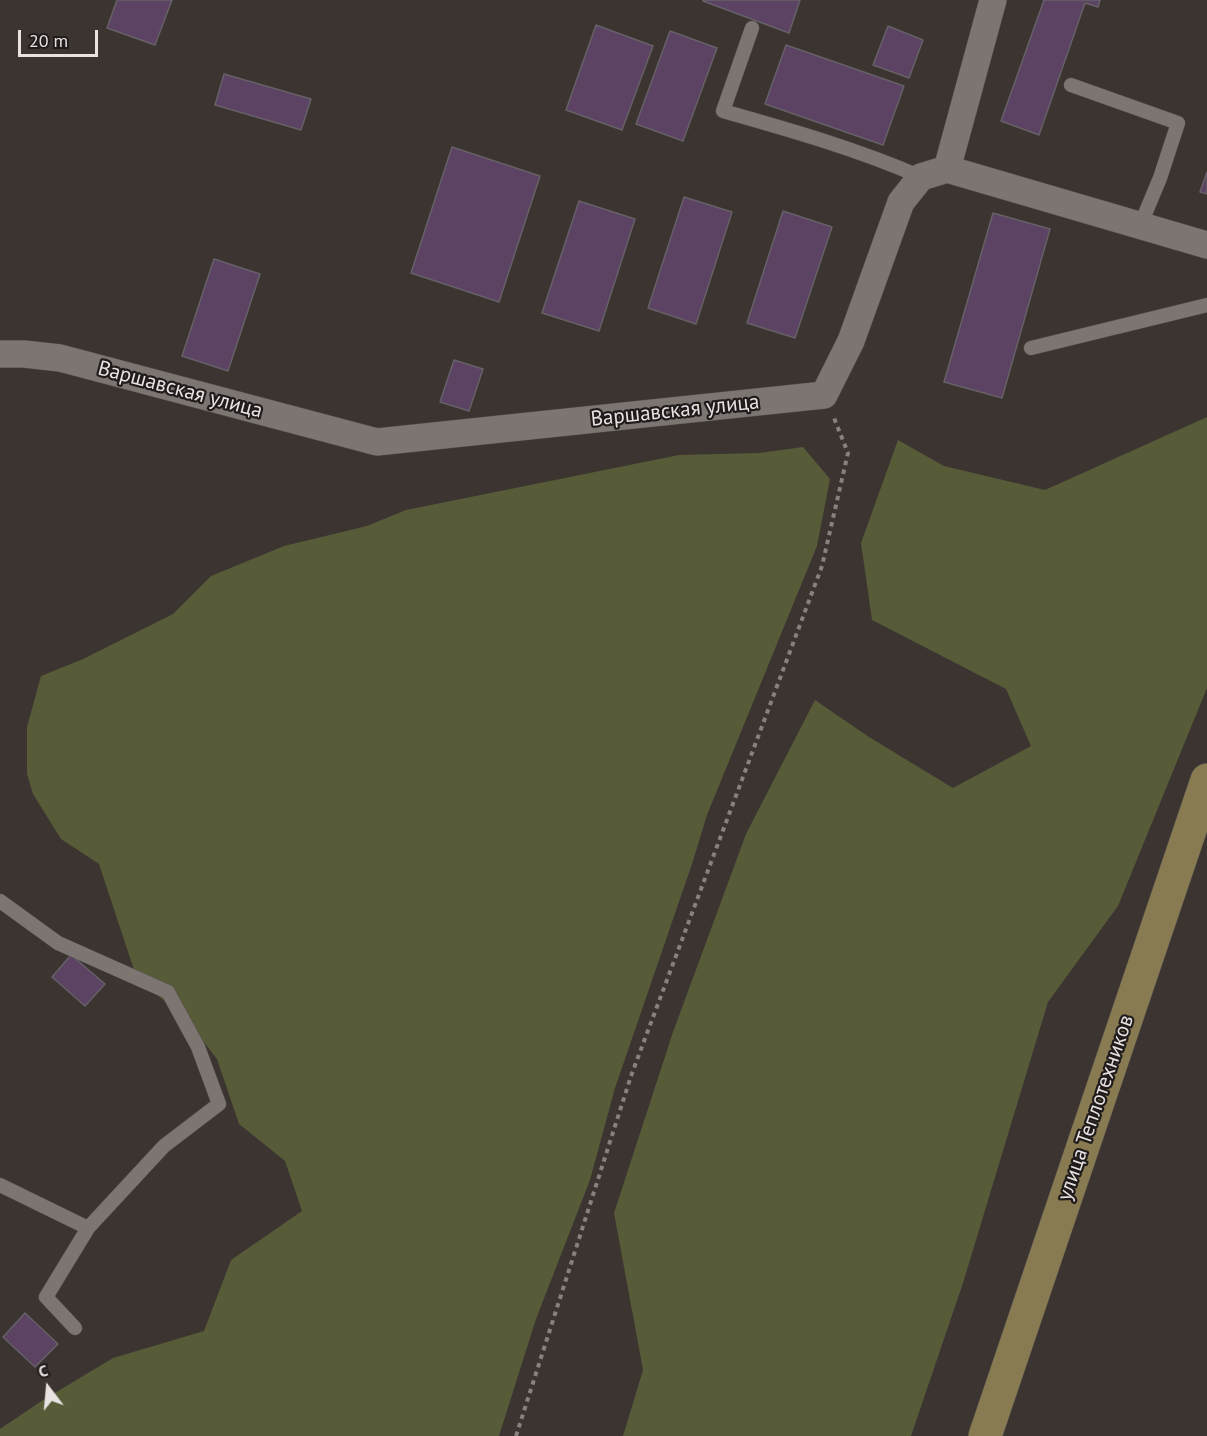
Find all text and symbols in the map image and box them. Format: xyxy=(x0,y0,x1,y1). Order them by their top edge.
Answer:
scale bar xyxy=(21,18,100,56)
text: 20 m xyxy=(29,29,68,52)
street label: Варшавская улица xyxy=(95,356,265,424)
street label: Варшавская улица xyxy=(589,390,761,432)
street label: улица Теплотехников xyxy=(1052,1012,1140,1204)
north arrow xyxy=(18,1358,78,1418)
text: С xyxy=(36,1360,50,1382)

